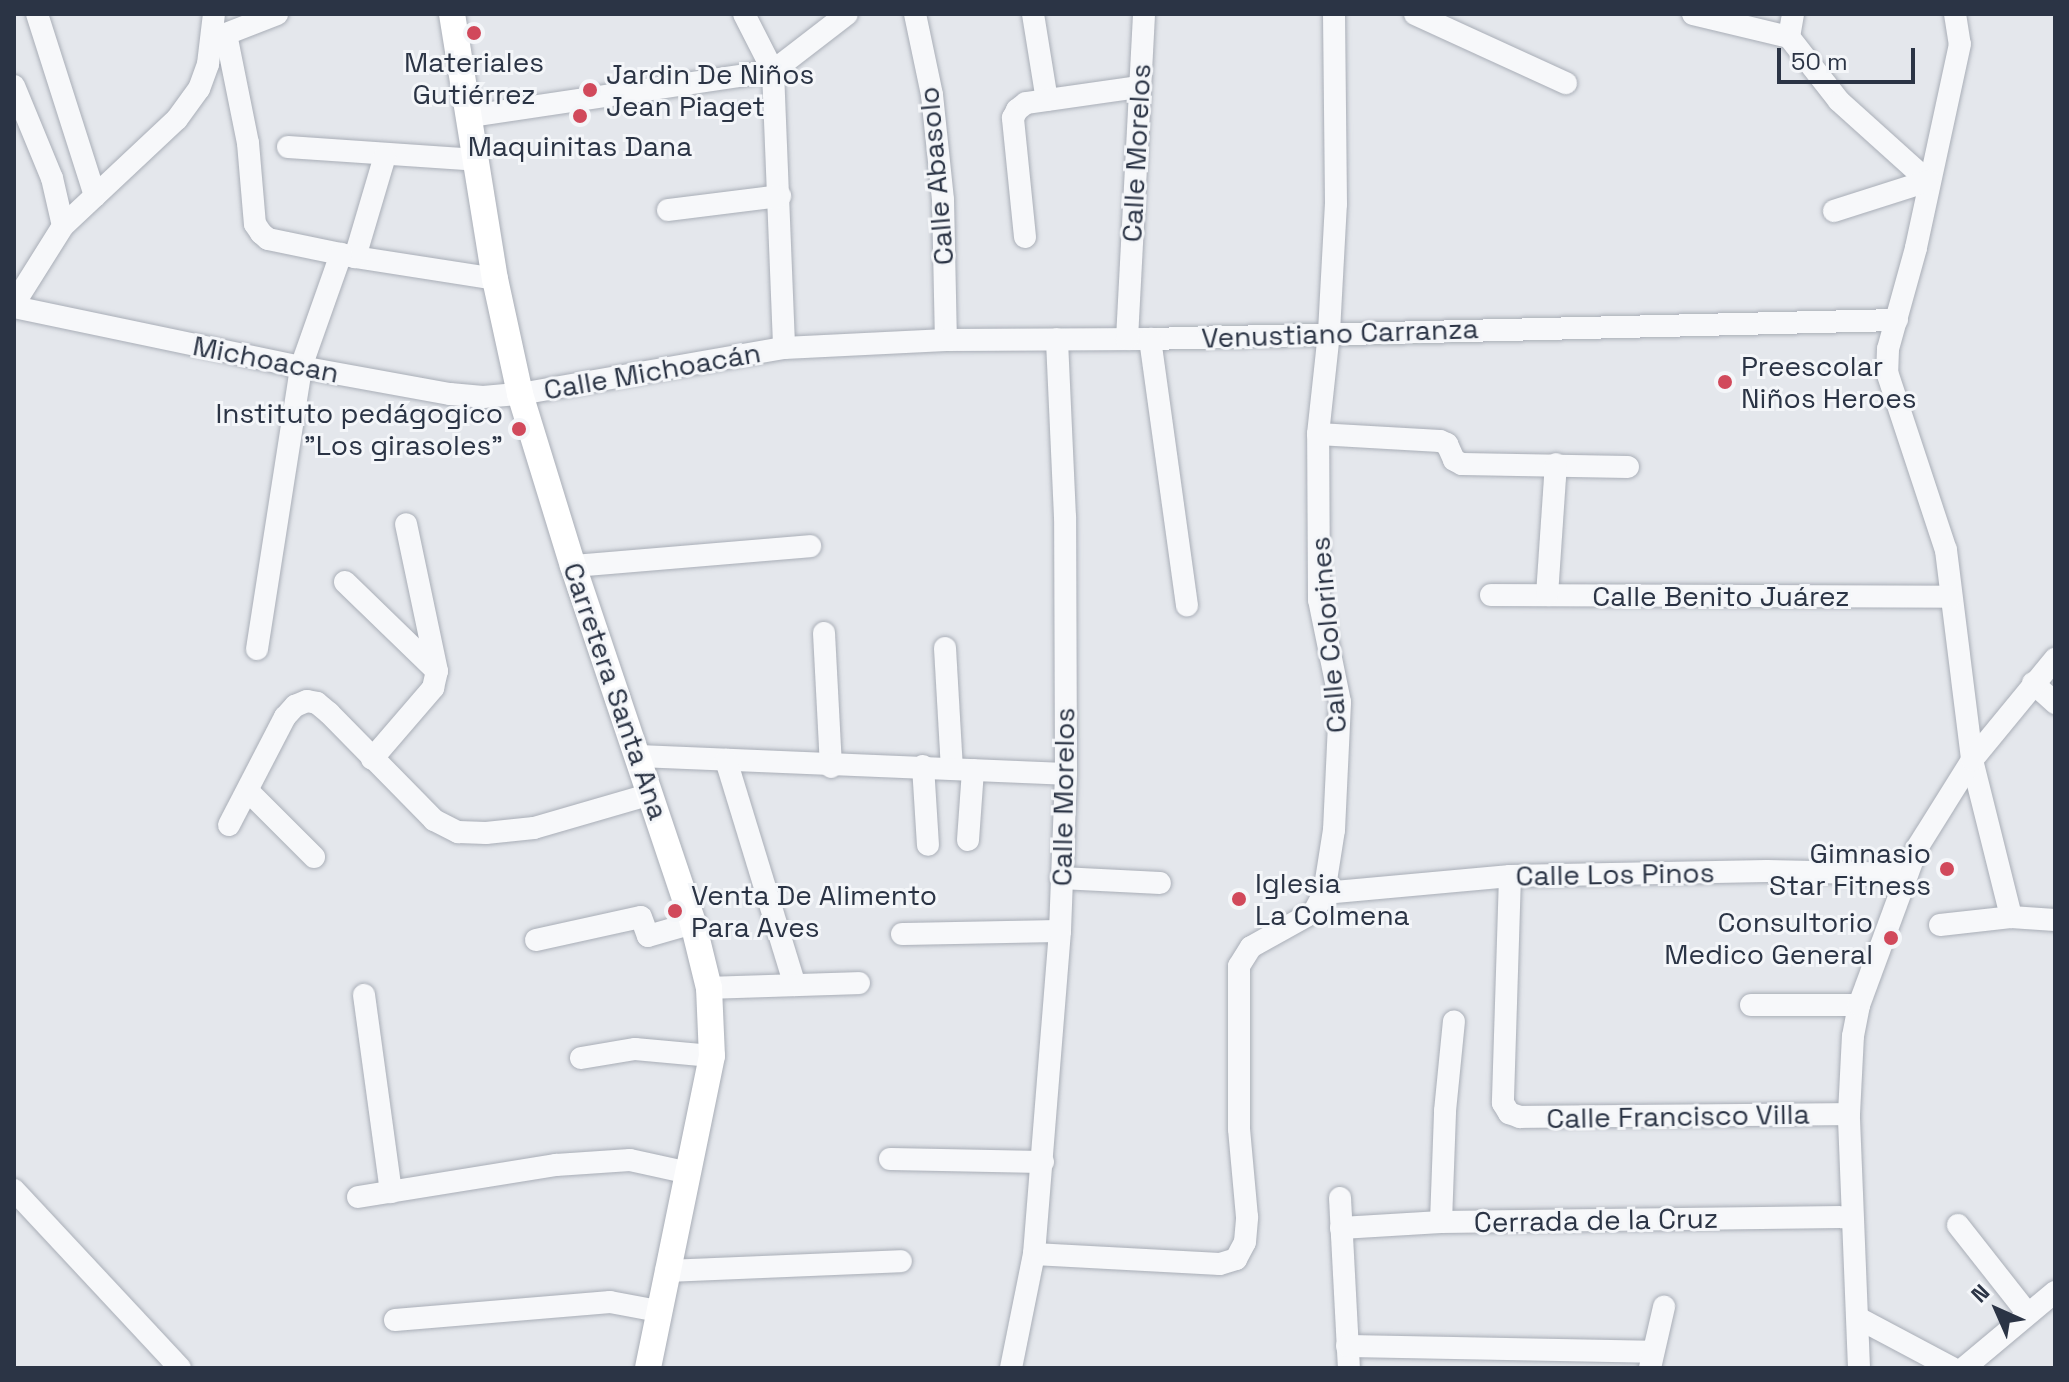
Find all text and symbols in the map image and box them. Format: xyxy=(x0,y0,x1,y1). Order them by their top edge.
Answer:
marker: Materiales Gutiérrez xyxy=(465,24,483,42)
scale bar xyxy=(1781,32,1919,82)
place label: Materiales Gutiérrez xyxy=(404,45,544,111)
text: 50 m xyxy=(1791,46,1848,77)
place label: Jardin De Niños Jean Piaget xyxy=(606,57,814,123)
street label: Calle Morelos xyxy=(1115,63,1157,243)
marker: Jardin De Niños Jean Piaget xyxy=(581,81,599,99)
street label: Calle Abasolo xyxy=(911,85,961,267)
marker: Maquinitas Dana xyxy=(571,107,589,125)
place label: Maquinitas Dana xyxy=(468,129,692,163)
street label: Venustiano Carranza xyxy=(1201,311,1479,355)
street label: Michoacan xyxy=(190,328,342,390)
street label: Calle Michoacán xyxy=(541,335,763,407)
place label: Preescolar Niños Heroes xyxy=(1741,349,1917,415)
marker: Preescolar Niños Heroes xyxy=(1716,373,1734,391)
place label: Instituto pedágogico "Los girasoles" xyxy=(215,396,503,462)
marker: Instituto pedágogico "Los girasoles" xyxy=(510,420,528,438)
street label: Calle Colorines xyxy=(1303,535,1353,735)
street label: Carretera Santa Ana xyxy=(556,558,676,824)
street label: Calle Benito Juárez xyxy=(1592,579,1850,613)
street label: Calle Morelos xyxy=(1045,707,1081,887)
place label: Gimnasio Star Fitness xyxy=(1769,836,1931,902)
street label: Calle Los Pinos xyxy=(1515,855,1715,893)
marker: Gimnasio Star Fitness xyxy=(1938,860,1956,878)
place label: Iglesia La Colmena xyxy=(1255,866,1410,932)
place label: Venta De Alimento Para Aves xyxy=(691,878,938,944)
marker: Iglesia La Colmena xyxy=(1230,890,1248,908)
marker: Venta De Alimento Para Aves xyxy=(666,902,684,920)
place label: Consultorio Medico General xyxy=(1664,905,1873,971)
marker: Consultorio Medico General xyxy=(1880,927,1902,949)
street label: Calle Francisco Villa xyxy=(1546,1097,1810,1135)
street label: Cerrada de la Cruz xyxy=(1473,1201,1719,1239)
north arrow xyxy=(1957,1270,2037,1350)
text: N xyxy=(1965,1278,1995,1308)

